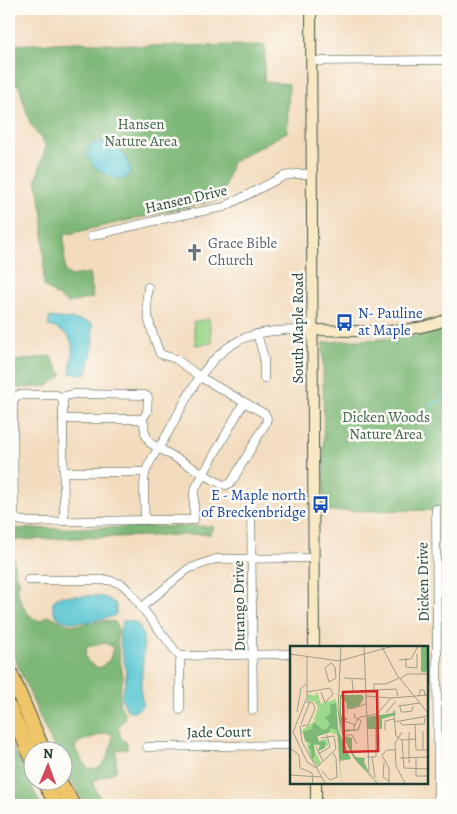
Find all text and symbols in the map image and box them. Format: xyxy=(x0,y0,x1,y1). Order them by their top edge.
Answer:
park label: Hansen Nature Area xyxy=(104,114,178,151)
street label: Hansen Drive xyxy=(143,180,229,218)
place label: Grace Bible Church xyxy=(208,233,277,270)
church icon: Grace Bible Church xyxy=(184,242,204,262)
street label: South Maple Road xyxy=(288,271,308,384)
place label: N- Pauline at Maple xyxy=(358,303,423,340)
bus stop icon: N- Pauline at Maple xyxy=(334,312,354,332)
park label: Dicken Woods Nature Area xyxy=(342,407,430,444)
place label: E - Maple north of Breckenbridge xyxy=(201,485,306,522)
bus stop icon: E - Maple north of Breckenbridge xyxy=(310,494,330,514)
street label: Dicken Drive xyxy=(412,542,434,622)
street label: Durango Drive xyxy=(228,560,250,652)
inset map xyxy=(290,646,427,784)
street label: Jade Court xyxy=(187,721,251,743)
north arrow xyxy=(22,742,72,792)
text: N xyxy=(43,744,53,763)

